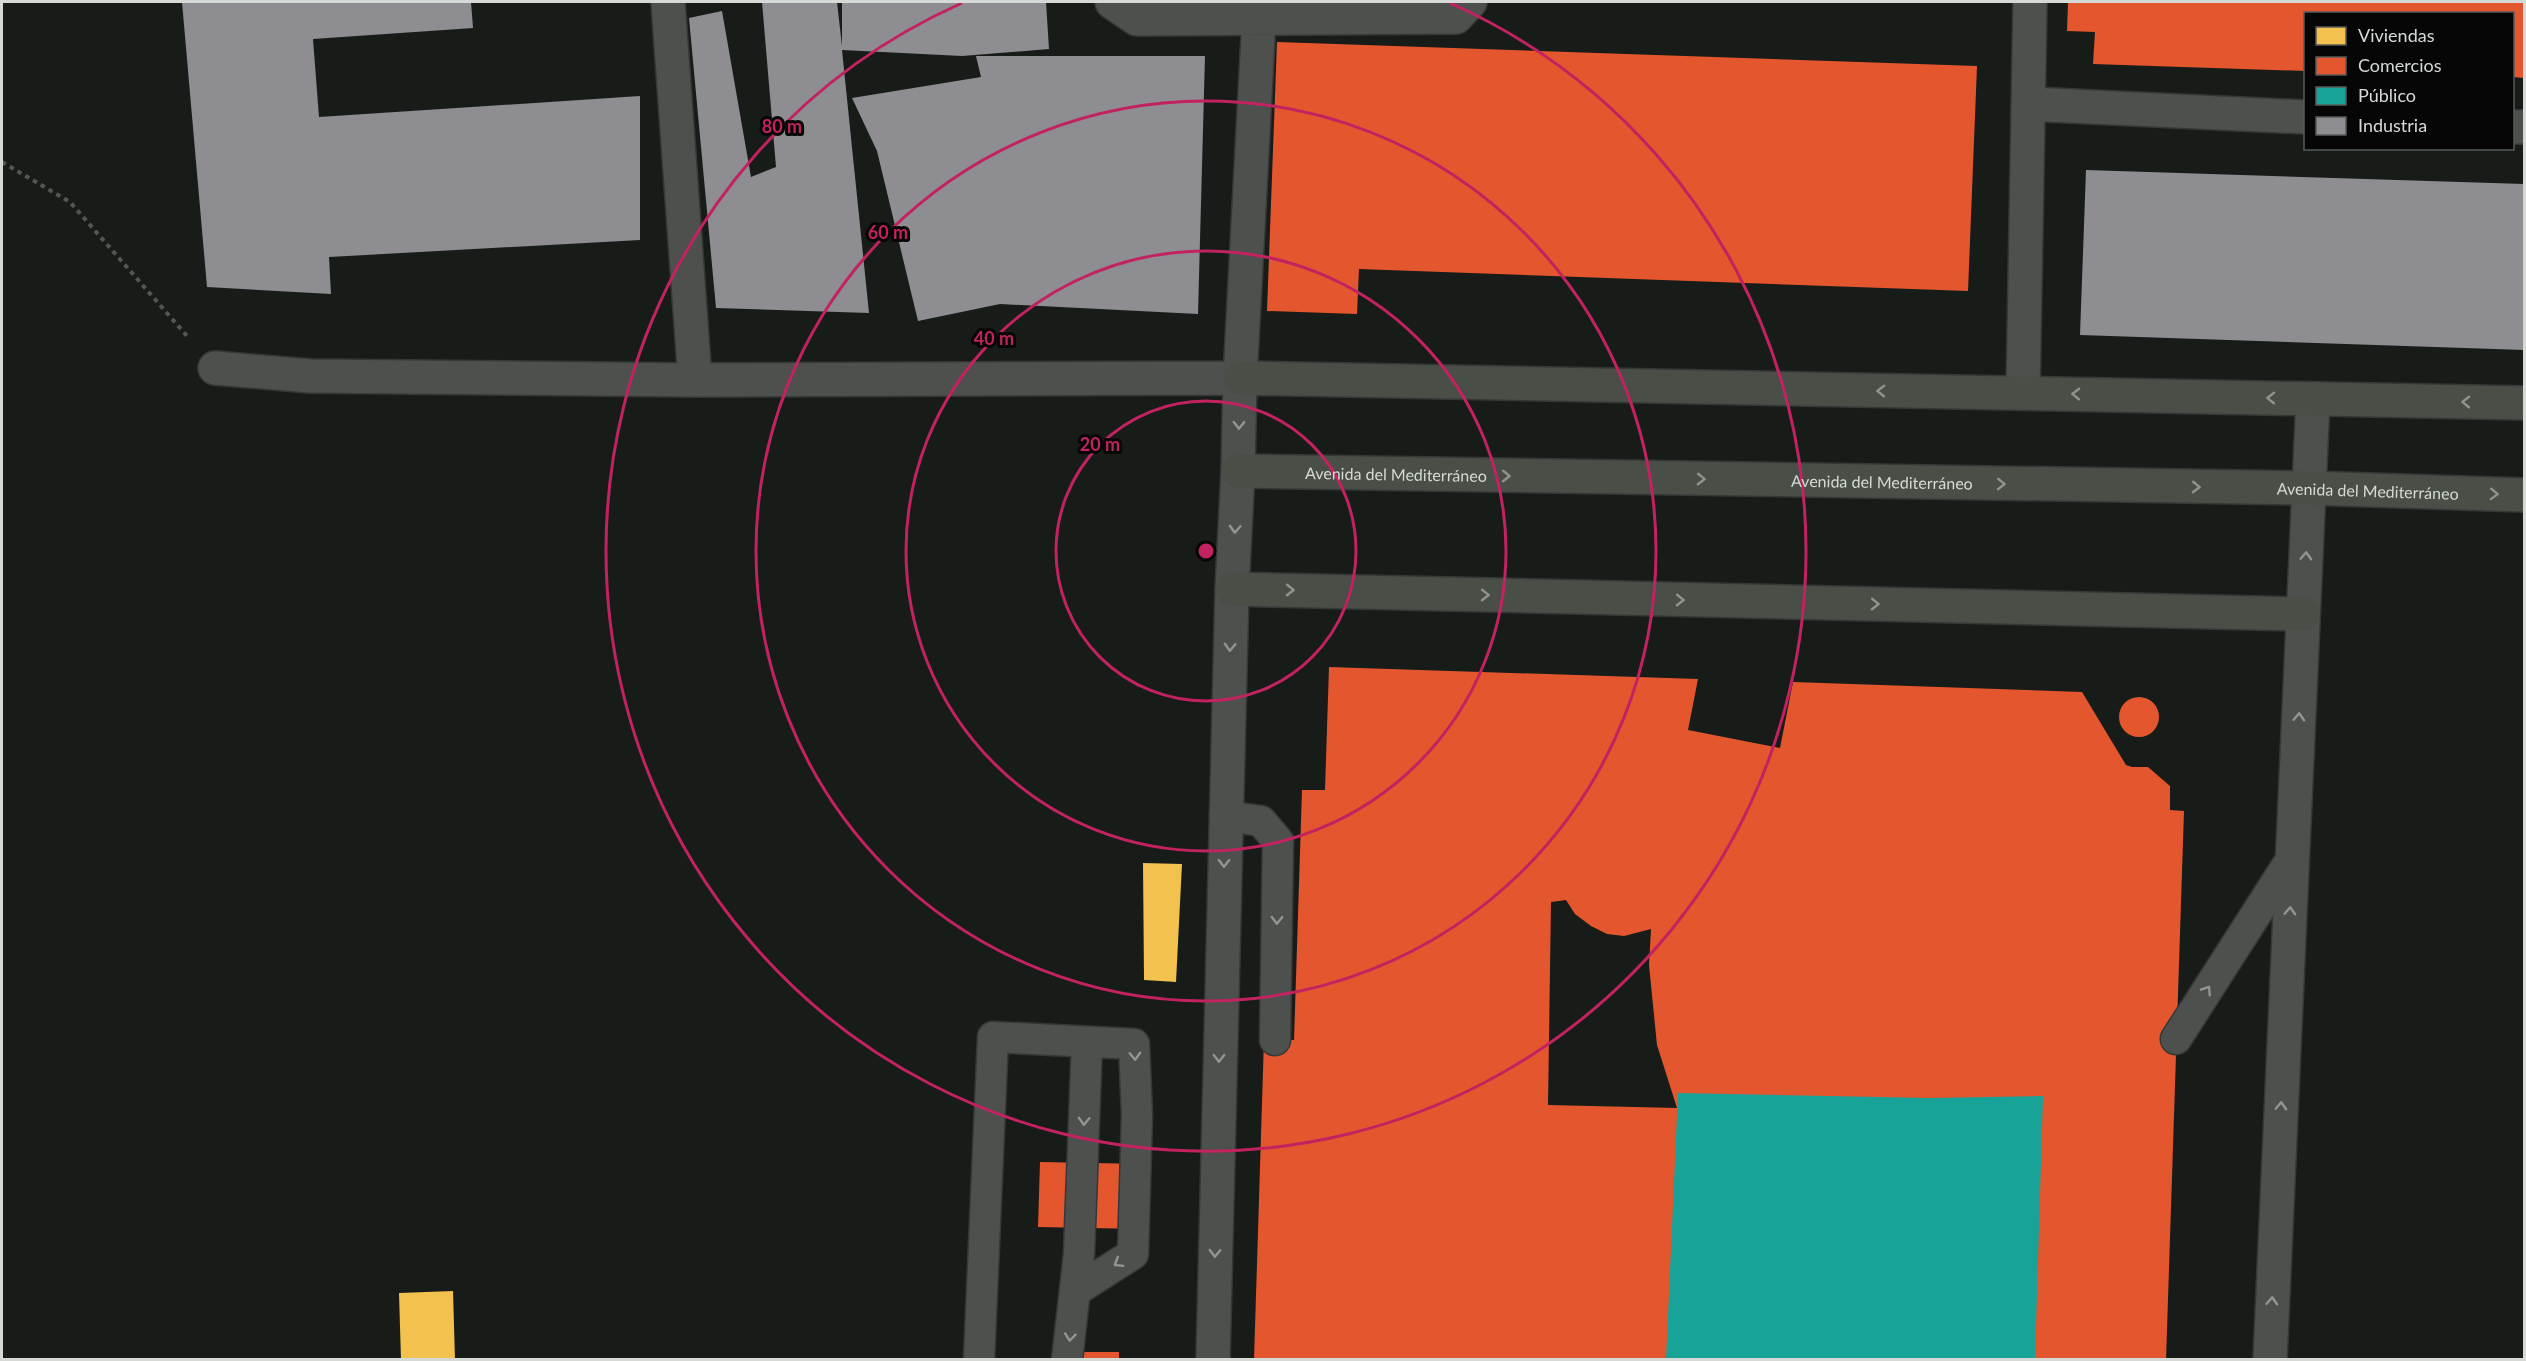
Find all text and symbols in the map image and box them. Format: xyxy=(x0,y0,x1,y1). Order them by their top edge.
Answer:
legend xyxy=(2304,12,2514,150)
text: Viviendas xyxy=(2358,24,2435,46)
text: Comercios xyxy=(2358,54,2442,76)
text: Público xyxy=(2358,84,2416,106)
text: Industria xyxy=(2358,114,2427,136)
text: 80 m xyxy=(762,115,802,137)
text: 60 m xyxy=(868,221,908,243)
text: 40 m xyxy=(974,327,1014,349)
one-way arrow xyxy=(1877,384,1886,397)
one-way arrow xyxy=(2072,388,2081,400)
one-way arrow xyxy=(2267,392,2276,404)
one-way arrow xyxy=(2462,395,2471,408)
one-way arrow xyxy=(1233,420,1245,429)
text: 20 m xyxy=(1080,433,1120,455)
street label: Avenida del Mediterráneo xyxy=(1305,463,1487,484)
one-way arrow xyxy=(1502,469,1511,482)
street label: Avenida del Mediterráneo xyxy=(1791,470,1973,492)
one-way arrow xyxy=(1697,473,1706,485)
one-way arrow xyxy=(1997,478,2006,491)
street label: Avenida del Mediterráneo xyxy=(2277,478,2459,502)
one-way arrow xyxy=(2192,481,2201,493)
one-way arrow xyxy=(2489,488,2498,500)
one-way arrow xyxy=(1228,525,1241,534)
centre of rings xyxy=(1196,541,1216,561)
one-way arrow xyxy=(2300,552,2313,561)
one-way arrow xyxy=(1285,584,1294,597)
one-way arrow xyxy=(1480,589,1489,601)
one-way arrow xyxy=(1675,593,1684,606)
one-way arrow xyxy=(1870,598,1879,611)
one-way arrow xyxy=(1223,643,1236,652)
one-way arrow xyxy=(2292,712,2305,721)
one-way arrow xyxy=(1218,859,1230,868)
one-way arrow xyxy=(2283,907,2296,916)
one-way arrow xyxy=(1271,916,1283,925)
one-way arrow xyxy=(2200,986,2212,996)
one-way arrow xyxy=(1128,1051,1141,1060)
one-way arrow xyxy=(1213,1054,1226,1063)
one-way arrow xyxy=(2275,1102,2288,1111)
one-way arrow xyxy=(1078,1117,1091,1126)
one-way arrow xyxy=(1209,1249,1221,1258)
one-way arrow xyxy=(1114,1256,1124,1268)
one-way arrow xyxy=(2266,1297,2279,1306)
one-way arrow xyxy=(1064,1332,1076,1341)

